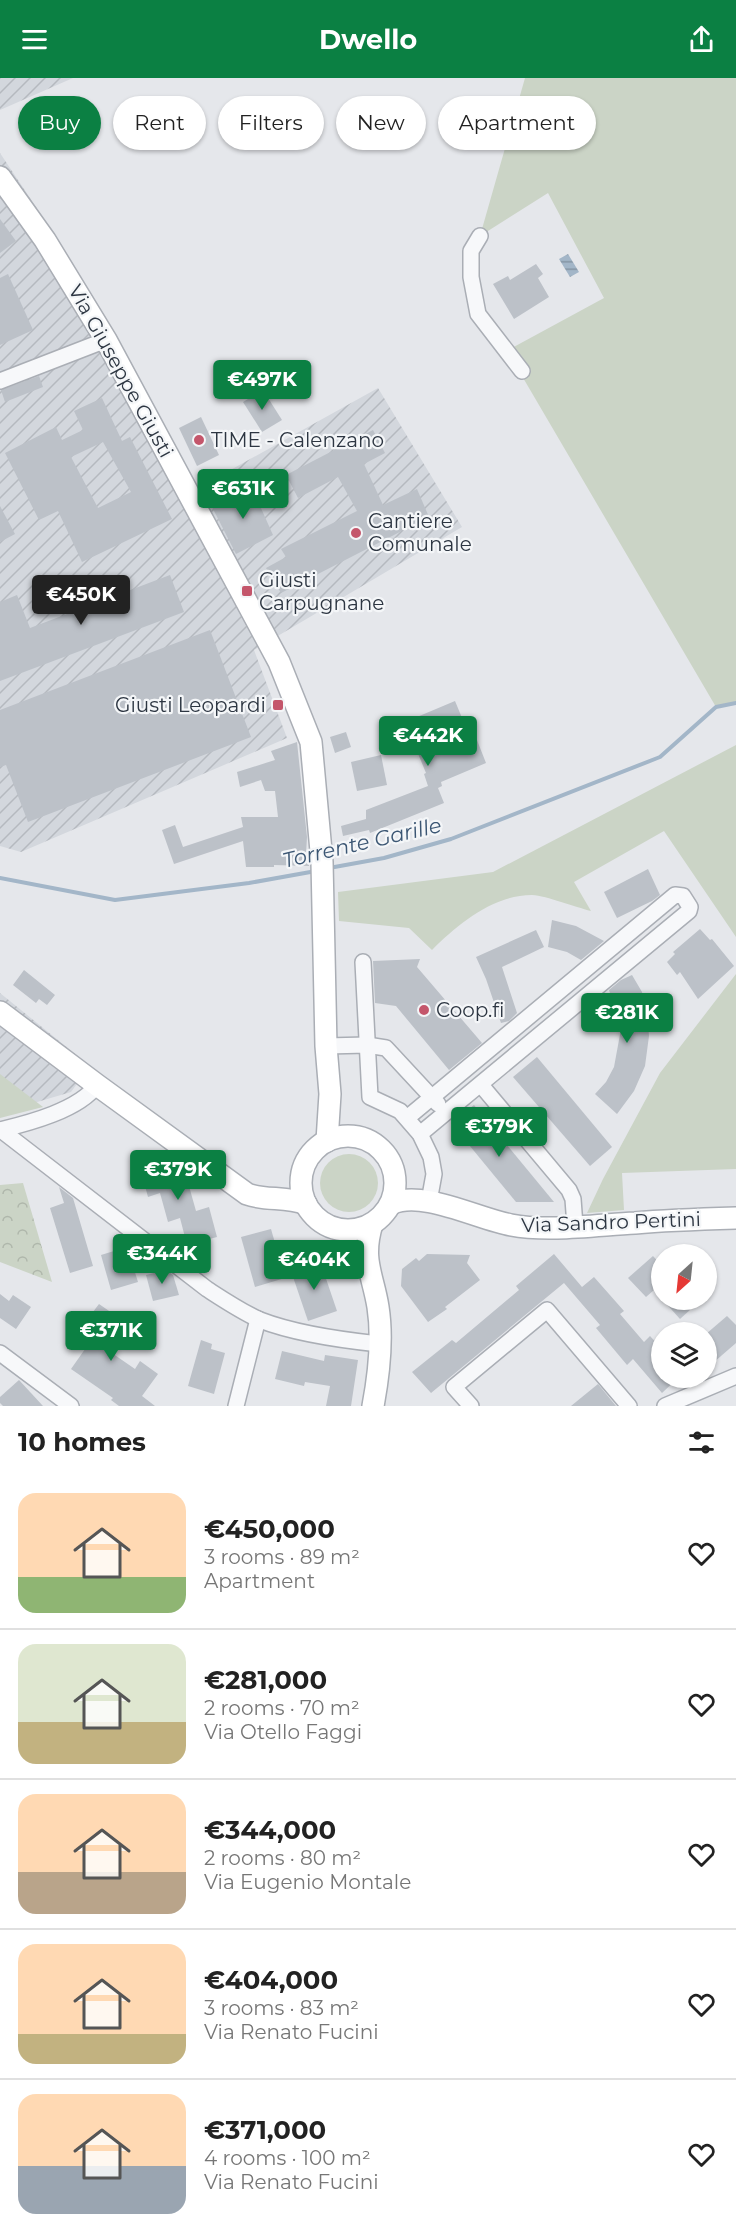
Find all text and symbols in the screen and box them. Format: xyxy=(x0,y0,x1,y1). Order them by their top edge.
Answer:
icon: menu xyxy=(18,23,51,56)
text: Dwello xyxy=(319,23,417,56)
icon: share xyxy=(685,23,718,56)
chip: Buy xyxy=(18,96,101,150)
chip: Rent xyxy=(113,96,206,150)
chip: Filters xyxy=(218,96,324,150)
chip: New xyxy=(336,96,426,150)
chip: Apartment xyxy=(438,96,596,150)
street label: Via Giuseppe Giusti xyxy=(63,280,179,462)
pin: €497K xyxy=(220,360,304,411)
text: €497K xyxy=(227,367,297,391)
place label: TIME - Calenzano xyxy=(211,428,384,452)
marker: TIME - Calenzano xyxy=(192,433,206,447)
pin: €631K xyxy=(201,469,285,520)
text: €631K xyxy=(211,476,275,500)
place label: Cantiere Comunale xyxy=(368,509,472,556)
marker: Cantiere Comunale xyxy=(349,526,363,540)
place label: Giusti Carpugnane xyxy=(259,568,384,615)
pin: €450K xyxy=(39,575,123,626)
text: €450K xyxy=(46,582,116,606)
marker: Giusti Carpugnane xyxy=(240,584,254,598)
place label: Giusti Leopardi xyxy=(115,693,266,717)
marker: Giusti Leopardi xyxy=(271,698,285,712)
pin: €442K xyxy=(386,716,470,767)
text: €442K xyxy=(393,723,463,747)
water label: Torrente Garille xyxy=(280,812,444,873)
pin: €281K xyxy=(585,993,669,1044)
place label: Coop.fi xyxy=(436,998,504,1022)
text: €281K xyxy=(595,1000,659,1024)
marker: Coop.fi xyxy=(417,1003,431,1017)
pin: €379K xyxy=(457,1107,541,1158)
text: €379K xyxy=(465,1114,533,1138)
pin: €379K xyxy=(136,1150,220,1201)
text: €379K xyxy=(144,1157,212,1181)
street label: Via Sandro Pertini xyxy=(521,1207,701,1237)
pin: €344K xyxy=(120,1234,204,1285)
pin: €404K xyxy=(272,1240,356,1291)
text: €344K xyxy=(127,1241,197,1265)
north arrow xyxy=(651,1244,717,1310)
map controls xyxy=(651,1244,717,1388)
text: €404K xyxy=(278,1247,350,1271)
pin: €371K xyxy=(69,1311,153,1362)
text: €371K xyxy=(79,1318,143,1342)
button: layers xyxy=(651,1322,717,1388)
text: 10 homes xyxy=(18,1426,146,1458)
icon: filters xyxy=(685,1426,718,1459)
text: €450,000 xyxy=(204,1513,335,1545)
icon: home xyxy=(66,1517,138,1589)
icon: heart xyxy=(685,1537,718,1570)
text: 3 rooms · 89 m² xyxy=(204,1545,360,1569)
text: Apartment xyxy=(204,1569,315,1593)
text: €281,000 xyxy=(204,1664,327,1696)
icon: home xyxy=(66,1668,138,1740)
icon: heart xyxy=(685,1688,718,1721)
text: 2 rooms · 70 m² xyxy=(204,1696,360,1720)
text: Via Otello Faggi xyxy=(204,1720,362,1744)
text: €344,000 xyxy=(204,1814,336,1846)
icon: home xyxy=(66,1818,138,1890)
icon: heart xyxy=(685,1838,718,1871)
text: 2 rooms · 80 m² xyxy=(204,1846,361,1870)
text: Via Eugenio Montale xyxy=(204,1870,411,1894)
text: €404,000 xyxy=(204,1964,338,1996)
icon: home xyxy=(66,1968,138,2040)
icon: heart xyxy=(685,1988,718,2021)
text: 3 rooms · 83 m² xyxy=(204,1996,359,2020)
text: Via Renato Fucini xyxy=(204,2020,379,2044)
text: €371,000 xyxy=(204,2114,326,2146)
icon: home xyxy=(66,2118,138,2190)
icon: heart xyxy=(685,2138,718,2171)
text: 4 rooms · 100 m² xyxy=(204,2146,371,2170)
text: Via Renato Fucini xyxy=(204,2170,379,2194)

